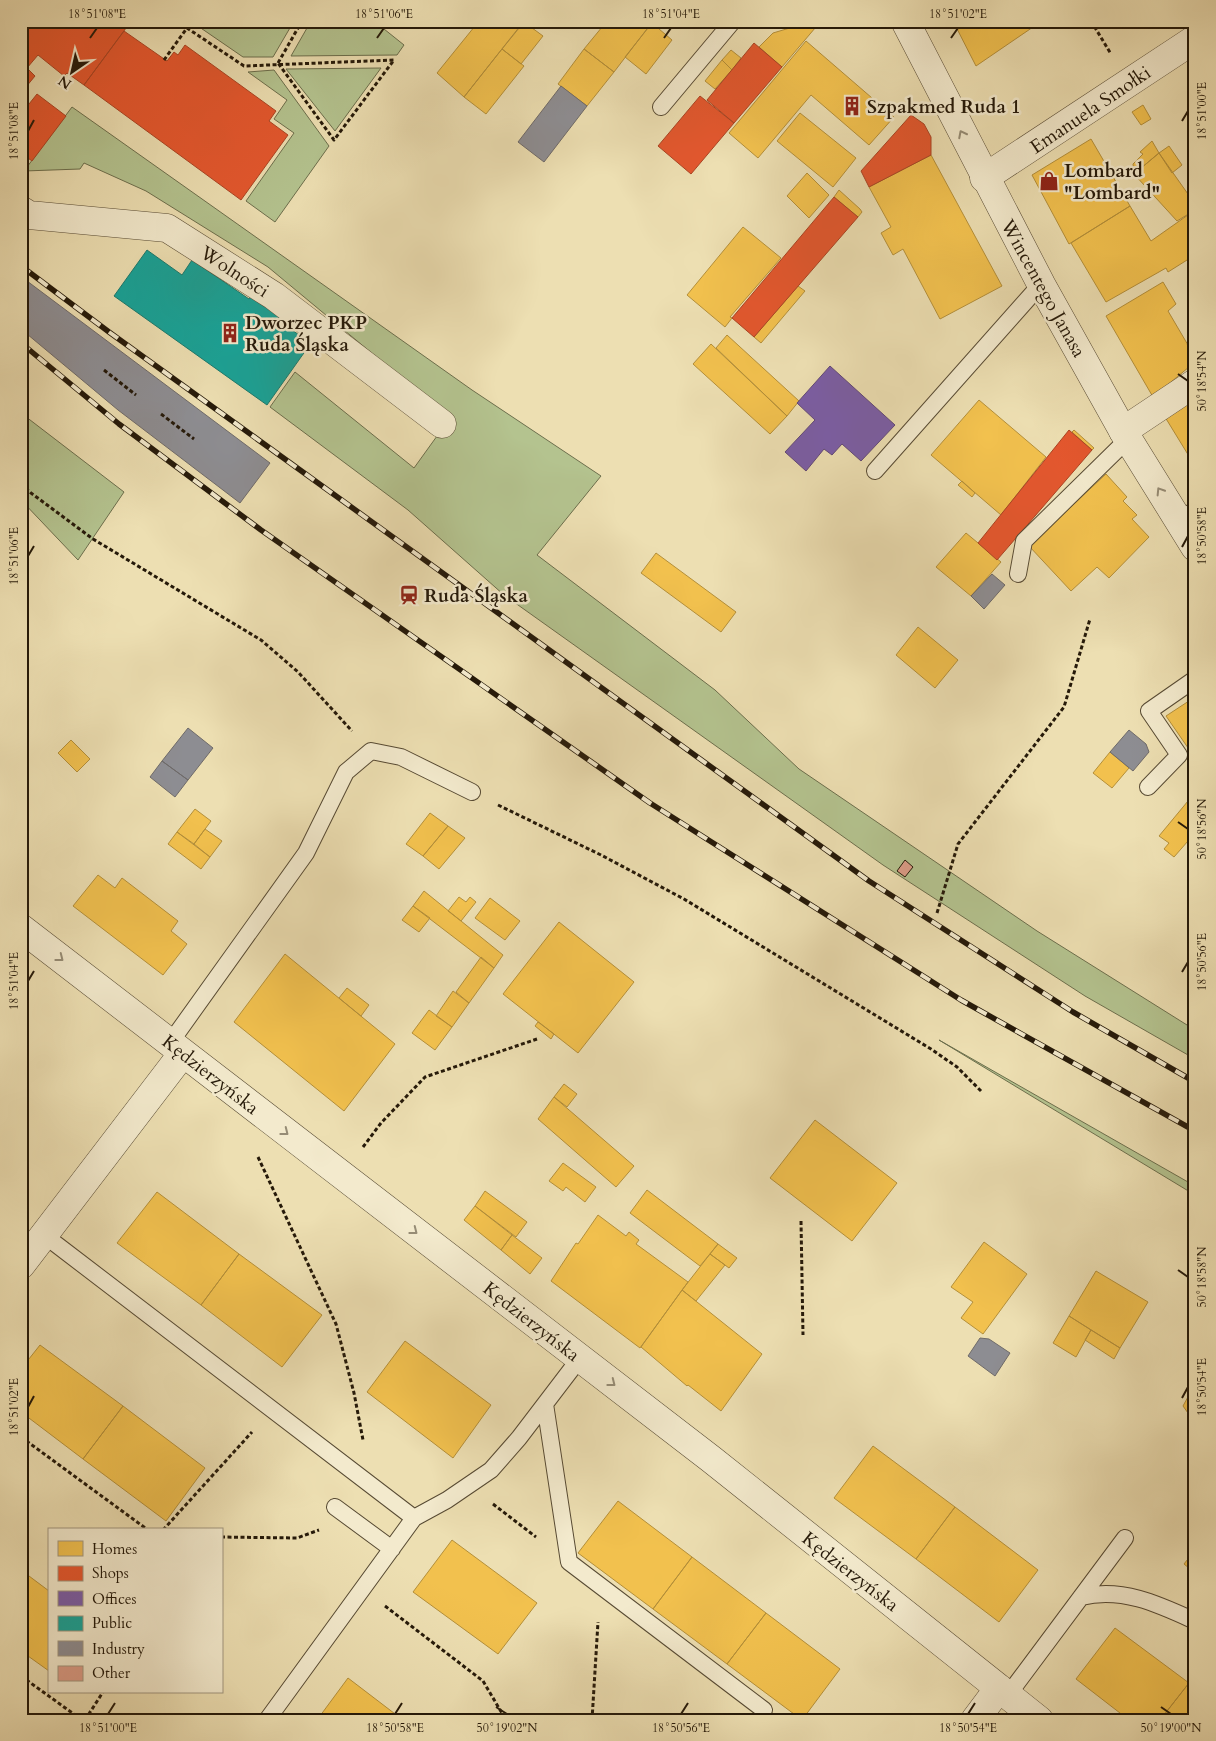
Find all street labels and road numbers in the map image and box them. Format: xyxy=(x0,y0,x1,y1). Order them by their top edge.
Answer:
street label: Emanuela Smołki xyxy=(1025,60,1156,160)
street label: Wincentego Janasa xyxy=(994,214,1092,362)
street label: Wolności xyxy=(194,239,274,304)
street label: Kędzierzyńska xyxy=(157,1029,264,1121)
street label: Kędzierzyńska xyxy=(478,1276,585,1368)
street label: Kędzierzyńska xyxy=(797,1526,904,1618)

